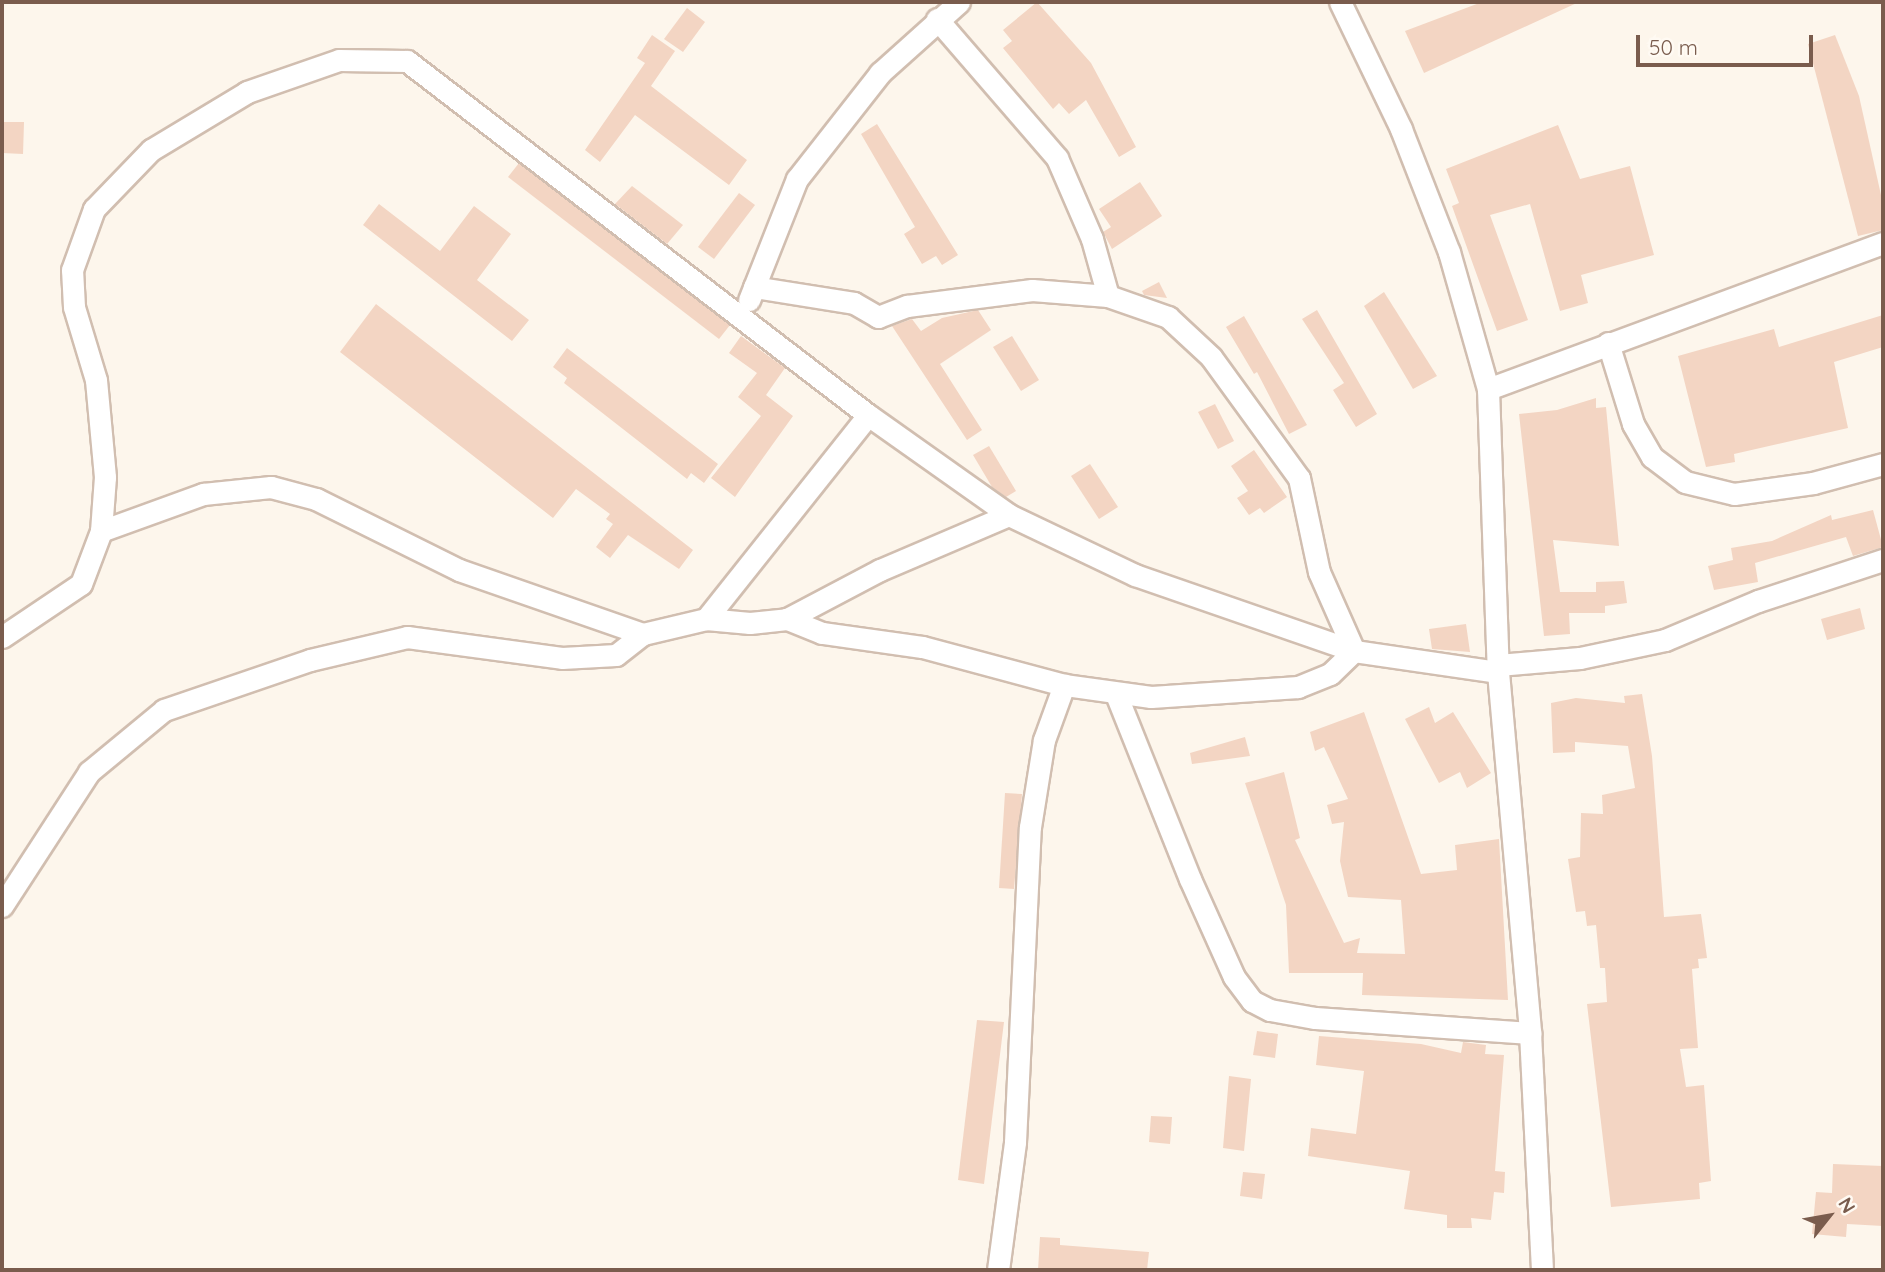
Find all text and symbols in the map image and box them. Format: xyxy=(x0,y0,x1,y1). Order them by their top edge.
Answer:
scale bar xyxy=(1640,21,1817,65)
text: 50 m xyxy=(1649,34,1698,60)
north arrow xyxy=(1794,1181,1864,1251)
text: N xyxy=(1833,1193,1861,1217)

